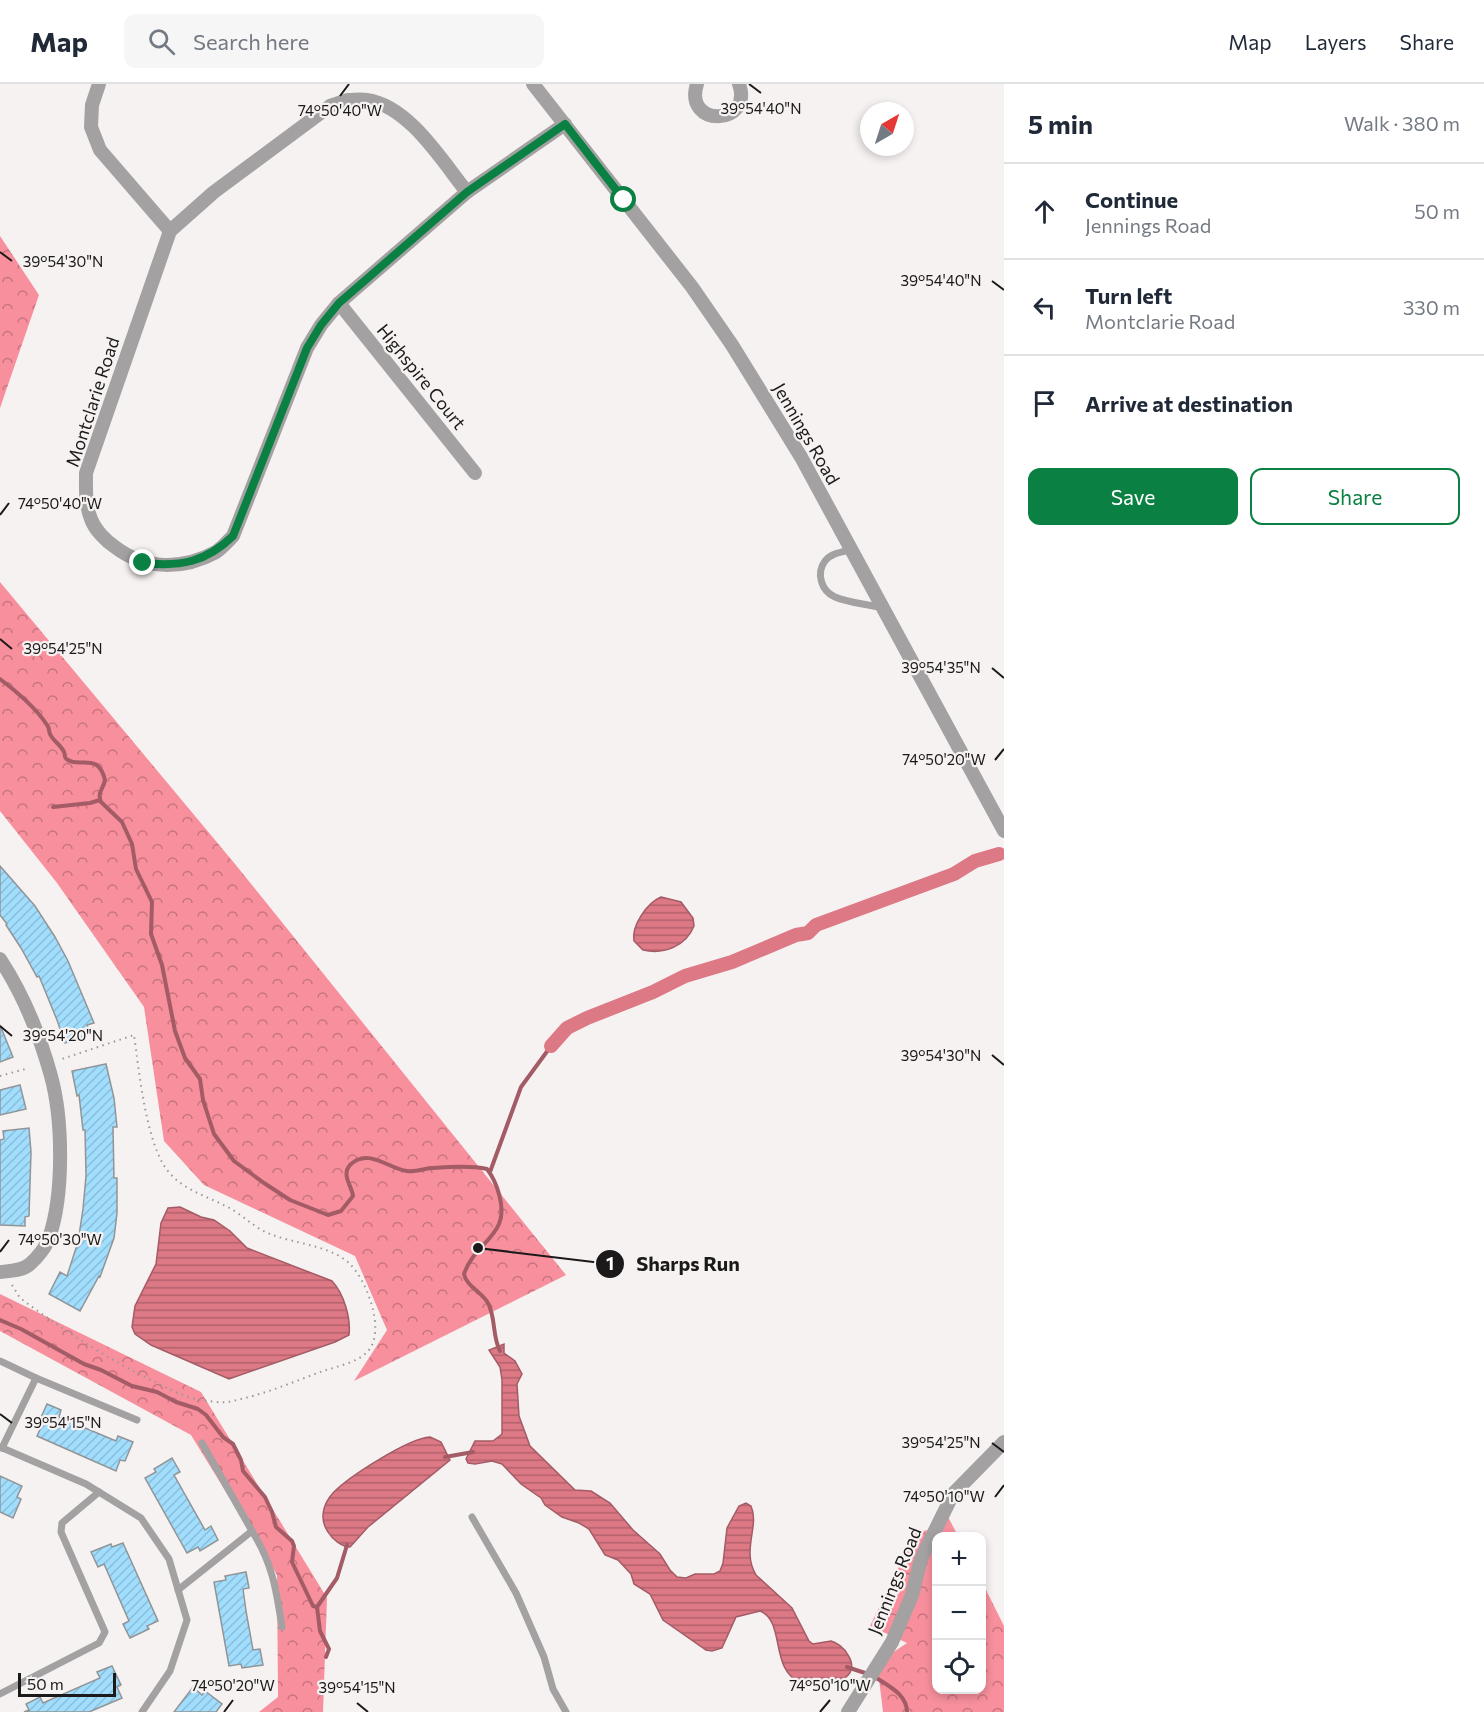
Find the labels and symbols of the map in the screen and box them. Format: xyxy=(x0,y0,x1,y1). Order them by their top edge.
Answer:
text: 39°54'40"N xyxy=(720,99,802,117)
text: 74°50'40"W xyxy=(298,101,382,119)
north arrow xyxy=(860,102,914,156)
route start xyxy=(610,186,636,212)
text: 39°54'30"N xyxy=(23,252,103,270)
text: 39°54'40"N xyxy=(900,271,982,289)
street label: Highspire Court xyxy=(373,319,471,433)
street label: Montclarie Road xyxy=(61,334,123,469)
street label: Jennings Road xyxy=(769,379,845,488)
text: 74°50'40"W xyxy=(18,494,102,512)
route end xyxy=(129,549,155,575)
text: 39°54'25"N xyxy=(23,639,103,657)
text: 39°54'35"N xyxy=(901,658,981,676)
text: 74°50'20"W xyxy=(902,750,986,768)
text: 39°54'20"N xyxy=(23,1026,103,1044)
text: 39°54'30"N xyxy=(901,1046,981,1064)
text: 74°50'30"W xyxy=(18,1230,102,1248)
callout: Sharps Run xyxy=(595,1245,752,1283)
text: Sharps Run xyxy=(636,1251,740,1275)
text: 1 xyxy=(606,1252,614,1274)
text: 39°54'15"N xyxy=(24,1413,102,1431)
text: 39°54'25"N xyxy=(901,1433,981,1451)
text: 74°50'10"W xyxy=(903,1487,985,1505)
street label: Jennings Road xyxy=(863,1524,926,1637)
scale bar xyxy=(18,1670,116,1698)
text: 74°50'20"W xyxy=(191,1676,275,1694)
text: 74°50'10"W xyxy=(789,1676,871,1694)
text: 39°54'15"N xyxy=(318,1678,396,1696)

